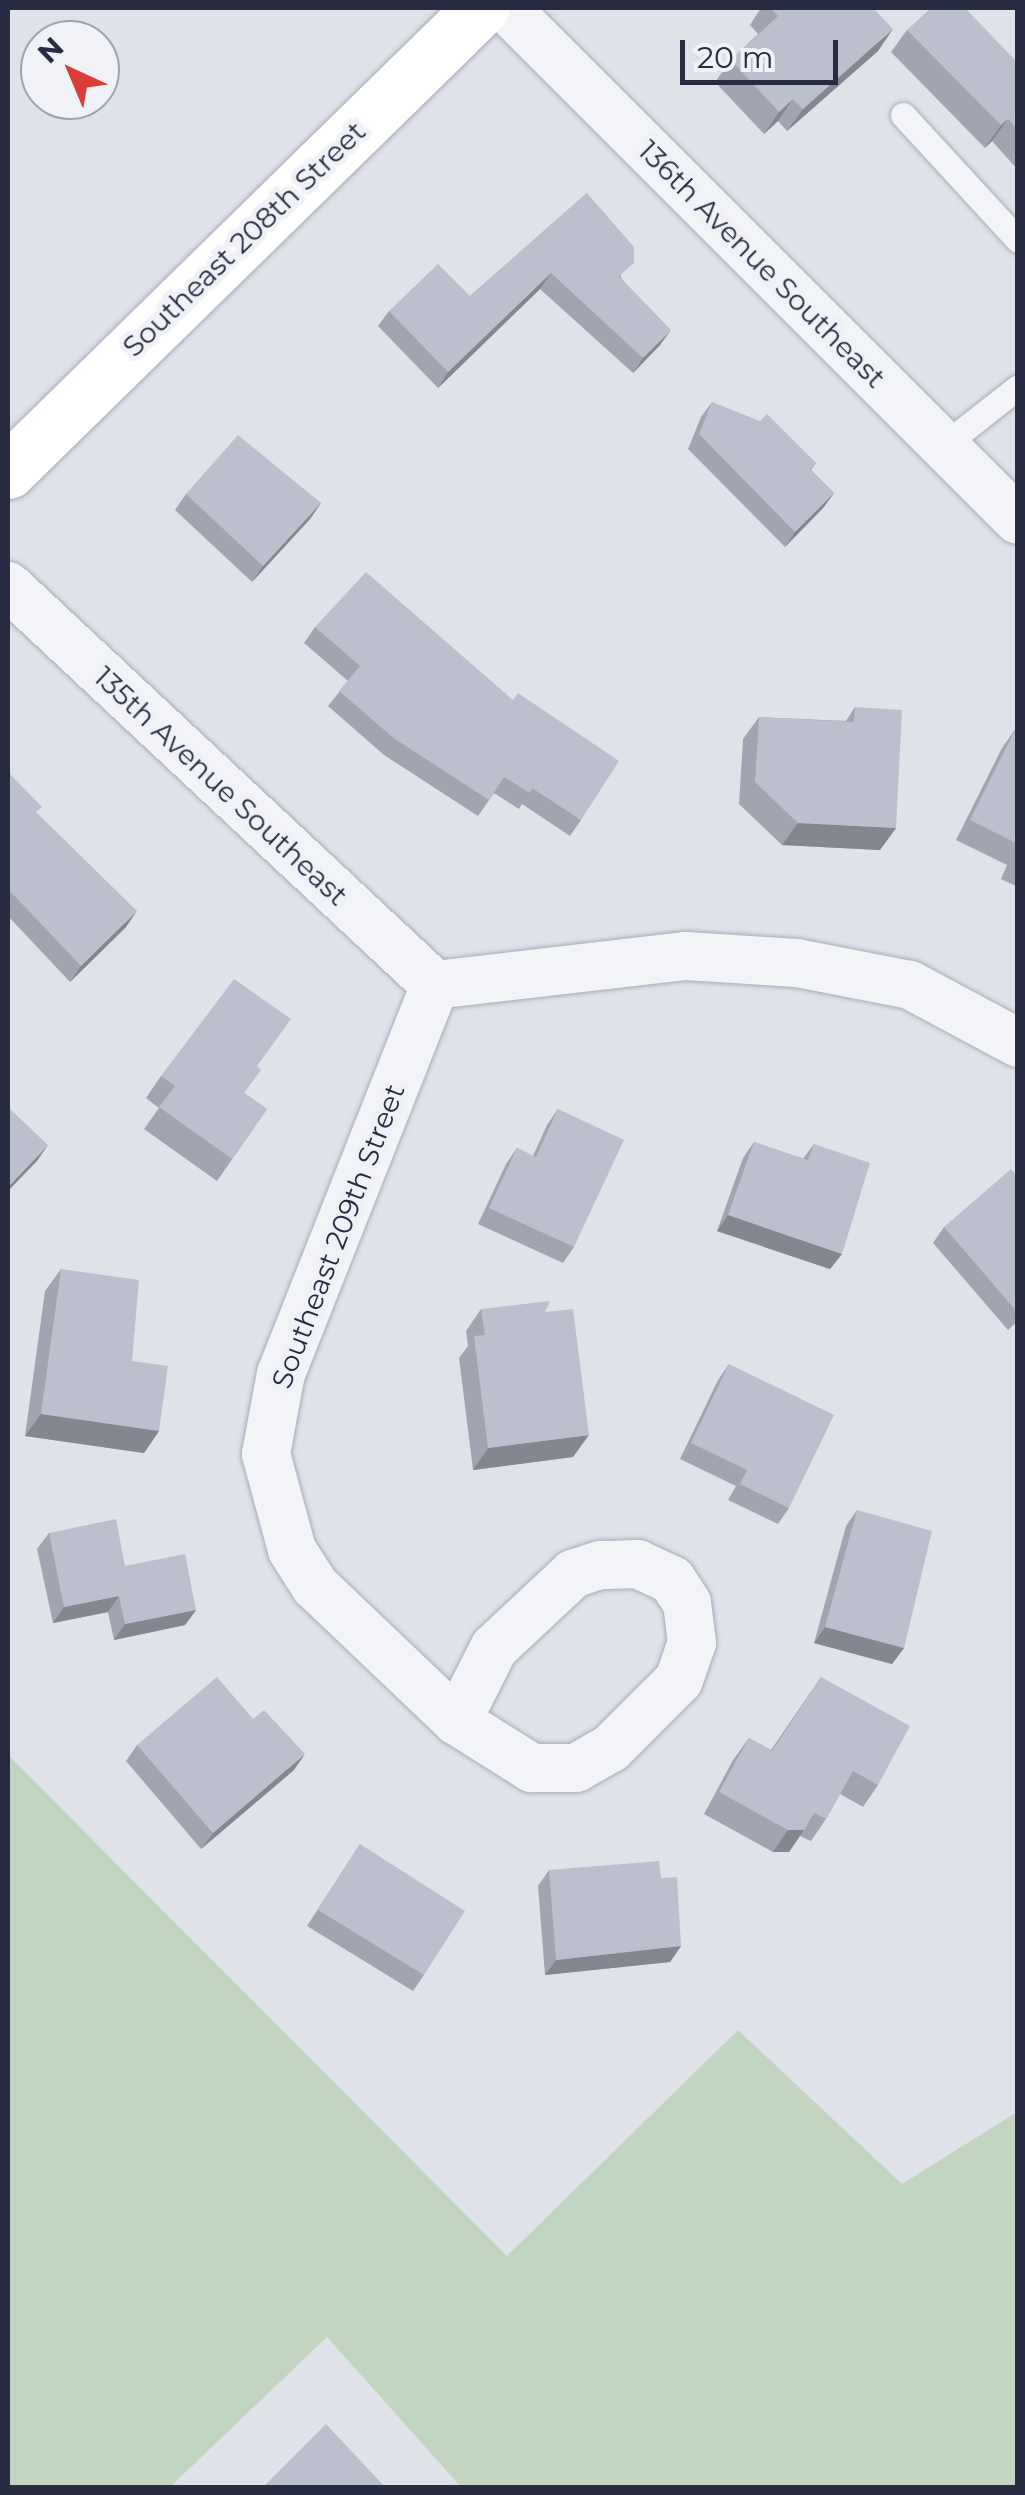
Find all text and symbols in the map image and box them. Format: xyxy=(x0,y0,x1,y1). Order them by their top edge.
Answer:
north arrow xyxy=(20,20,120,120)
scale bar xyxy=(685,20,842,82)
text: N xyxy=(31,30,70,70)
text: 20 m xyxy=(697,39,774,76)
street label: Southeast 208th Street xyxy=(116,114,372,364)
street label: 136th Avenue Southeast xyxy=(631,133,893,395)
street label: 135th Avenue Southeast xyxy=(87,660,355,912)
street label: Southeast 209th Street xyxy=(264,1079,412,1393)

